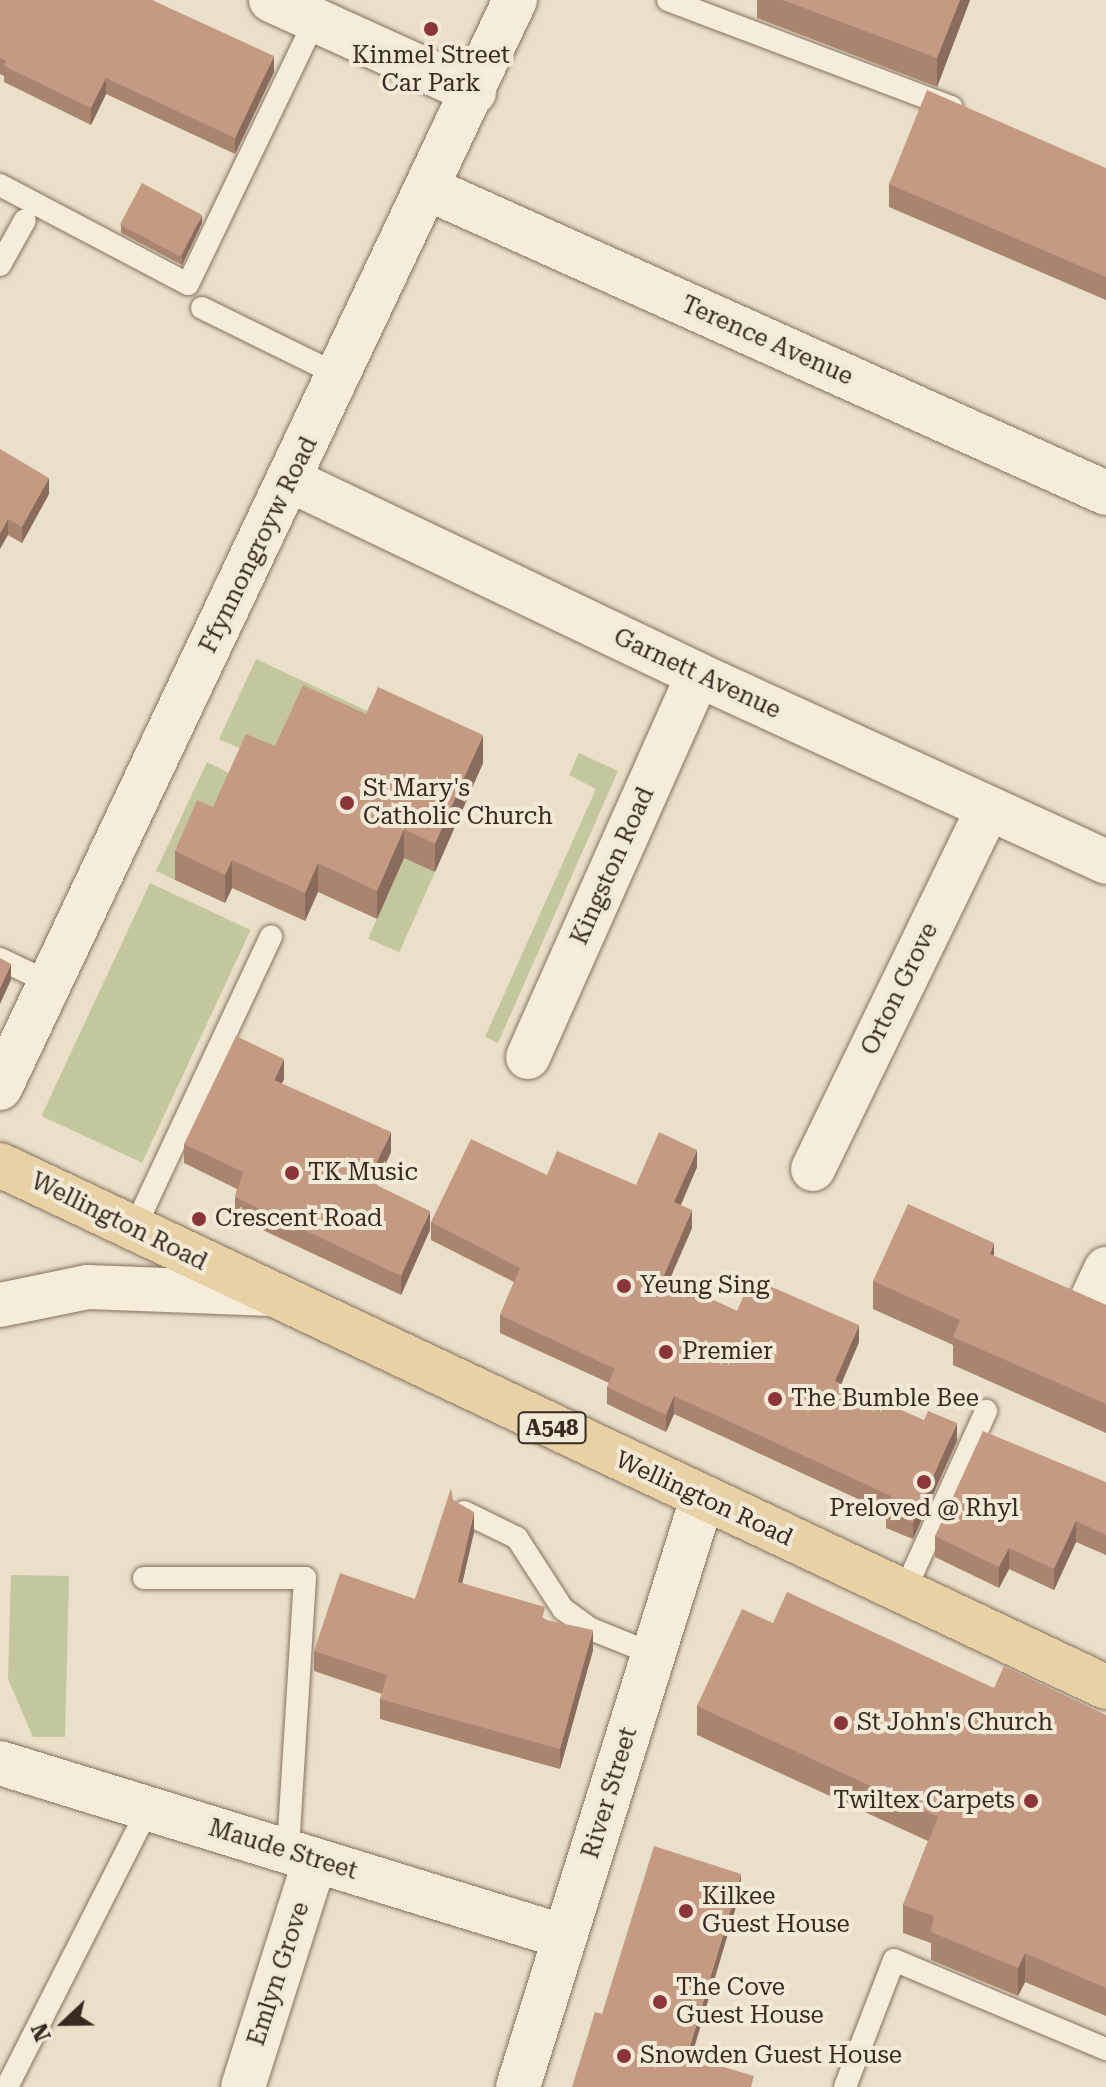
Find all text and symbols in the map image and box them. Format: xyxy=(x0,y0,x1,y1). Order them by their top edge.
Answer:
marker: Kinmel Street Car Park xyxy=(422,20,440,38)
place label: Kinmel Street Car Park xyxy=(352,42,510,98)
street label: Terence Avenue xyxy=(677,290,857,392)
street label: Ffynnongroyw Road xyxy=(194,432,324,658)
street label: Garnett Avenue xyxy=(609,623,785,725)
place label: St Mary's Catholic Church xyxy=(363,775,553,831)
street label: Kingston Road xyxy=(565,783,661,949)
marker: St Mary's Catholic Church xyxy=(338,794,356,812)
street label: Orton Grove xyxy=(856,918,944,1060)
place label: TK Music xyxy=(308,1159,418,1187)
marker: TK Music xyxy=(283,1164,301,1182)
street label: Wellington Road xyxy=(26,1167,212,1277)
place label: Crescent Road xyxy=(215,1205,382,1233)
marker: Crescent Road xyxy=(190,1210,208,1228)
place label: Yeung Sing xyxy=(640,1272,770,1300)
marker: Yeung Sing xyxy=(615,1277,633,1295)
place label: Premier xyxy=(682,1338,773,1366)
marker: Premier xyxy=(657,1343,675,1361)
place label: The Bumble Bee xyxy=(791,1385,979,1413)
marker: The Bumble Bee xyxy=(766,1390,784,1408)
road number: A548 xyxy=(516,1410,588,1446)
street label: Wellington Road xyxy=(611,1445,797,1553)
marker: Preloved @ Rhyl xyxy=(915,1473,933,1491)
place label: Preloved @ Rhyl xyxy=(829,1495,1019,1523)
place label: St John's Church xyxy=(857,1709,1053,1737)
marker: St John's Church xyxy=(832,1714,850,1732)
street label: River Street xyxy=(576,1724,644,1862)
place label: Twiltex Carpets xyxy=(833,1787,1015,1815)
marker: Twiltex Carpets xyxy=(1022,1792,1040,1810)
street label: Maude Street xyxy=(205,1814,361,1886)
place label: Kilkee Guest House xyxy=(702,1883,850,1939)
street label: Emlyn Grove xyxy=(242,1899,316,2049)
marker: Kilkee Guest House xyxy=(677,1902,695,1920)
place label: The Cove Guest House xyxy=(676,1974,824,2030)
north arrow xyxy=(24,1983,104,2063)
marker: The Cove Guest House xyxy=(651,1993,669,2011)
text: N xyxy=(27,2020,56,2045)
place label: Snowden Guest House xyxy=(640,2042,902,2070)
marker: Snowden Guest House xyxy=(615,2047,633,2065)

